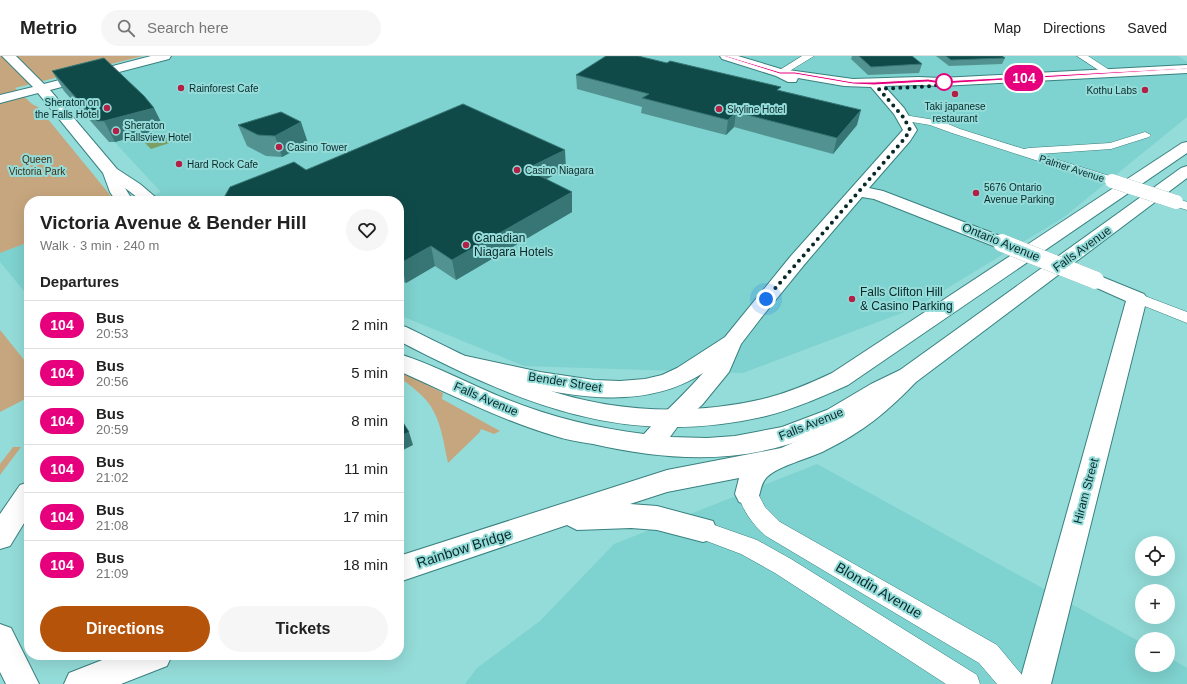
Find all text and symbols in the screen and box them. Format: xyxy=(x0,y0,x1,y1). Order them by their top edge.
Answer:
search box xyxy=(101,10,381,46)
text: Metrio xyxy=(20,17,77,38)
icon: search xyxy=(115,17,137,39)
text: Search here xyxy=(147,19,229,36)
text: Map xyxy=(994,20,1021,36)
text: Directions xyxy=(1043,20,1105,36)
text: Saved xyxy=(1127,20,1167,36)
line badge: 104 xyxy=(1001,65,1047,91)
text: 104 xyxy=(1012,70,1036,86)
unlabelled marker xyxy=(935,73,953,91)
marker: Rainforest Cafe xyxy=(176,83,186,93)
place label: Rainforest Cafe xyxy=(189,83,259,94)
place label: Kothu Labs xyxy=(1086,85,1137,96)
marker: Kothu Labs xyxy=(1140,85,1150,95)
marker: Taki japanese restaurant xyxy=(950,89,960,99)
place label: Sheraton on the Falls Hotel xyxy=(35,97,99,120)
place label: Taki japanese restaurant xyxy=(924,101,986,124)
marker: Sheraton on the Falls Hotel xyxy=(102,103,112,113)
marker: Skyline Hotel xyxy=(714,104,724,114)
place label: Skyline Hotel xyxy=(727,104,785,115)
place label: Sheraton Fallsview Hotel xyxy=(124,120,191,143)
marker: Sheraton Fallsview Hotel xyxy=(111,126,121,136)
marker: Casino Tower xyxy=(274,142,284,152)
place label: Casino Tower xyxy=(287,142,348,153)
street label: Palmer Avenue xyxy=(1038,153,1106,184)
park label: Queen Victoria Park xyxy=(9,154,66,177)
marker: Hard Rock Cafe xyxy=(174,159,184,169)
place label: Hard Rock Cafe xyxy=(187,159,259,170)
marker: Casino Niagara xyxy=(512,165,522,175)
place label: Casino Niagara xyxy=(525,165,594,176)
place label: 5676 Ontario Avenue Parking xyxy=(984,182,1054,205)
marker: 5676 Ontario Avenue Parking xyxy=(971,188,981,198)
button: heart xyxy=(346,209,388,251)
text: Victoria Avenue & Bender Hill xyxy=(40,212,306,233)
street label: Ontario Avenue xyxy=(960,220,1042,264)
street label: Falls Avenue xyxy=(1050,223,1114,275)
place label: Canadian Niagara Hotels xyxy=(474,231,553,259)
text: Walk · 3 min · 240 m xyxy=(40,238,159,253)
marker: Canadian Niagara Hotels xyxy=(461,240,471,250)
text: Departures xyxy=(40,273,119,290)
place label: Falls Clifton Hill & Casino Parking xyxy=(860,285,953,313)
your location xyxy=(756,289,776,309)
marker: Falls Clifton Hill & Casino Parking xyxy=(847,294,857,304)
text: Bus xyxy=(96,309,124,326)
text: 2 min xyxy=(351,316,388,333)
text: 104 xyxy=(50,317,74,333)
text: 20:53 xyxy=(96,326,129,341)
text: Bus xyxy=(96,357,124,374)
text: 5 min xyxy=(351,364,388,381)
text: 104 xyxy=(50,365,74,381)
street label: Bender Street xyxy=(527,369,603,395)
text: 20:56 xyxy=(96,374,129,389)
street label: Falls Avenue xyxy=(452,379,521,419)
text: Bus xyxy=(96,405,124,422)
street label: Falls Avenue xyxy=(777,405,846,443)
text: 8 min xyxy=(351,412,388,429)
text: 104 xyxy=(50,413,74,429)
text: 20:59 xyxy=(96,422,129,437)
text: Bus xyxy=(96,453,124,470)
street label: Hiram Street xyxy=(1071,456,1102,525)
text: 11 min xyxy=(344,460,388,477)
text: 104 xyxy=(50,461,74,477)
text: 21:02 xyxy=(96,470,129,485)
text: Bus xyxy=(96,501,124,518)
text: 17 min xyxy=(343,508,388,525)
text: 104 xyxy=(50,509,74,525)
text: 21:08 xyxy=(96,518,129,533)
street label: Rainbow Bridge xyxy=(415,525,514,571)
map controls xyxy=(1135,536,1175,672)
button: locate xyxy=(1135,536,1175,576)
text: Bus xyxy=(96,549,124,566)
text: 18 min xyxy=(343,556,388,573)
text: 104 xyxy=(50,557,74,573)
street label: Blondin Avenue xyxy=(833,559,925,621)
text: 21:09 xyxy=(96,566,129,581)
button: + xyxy=(1135,584,1175,624)
button: Directions xyxy=(40,606,210,652)
button: Tickets xyxy=(218,606,388,652)
button: − xyxy=(1135,632,1175,672)

